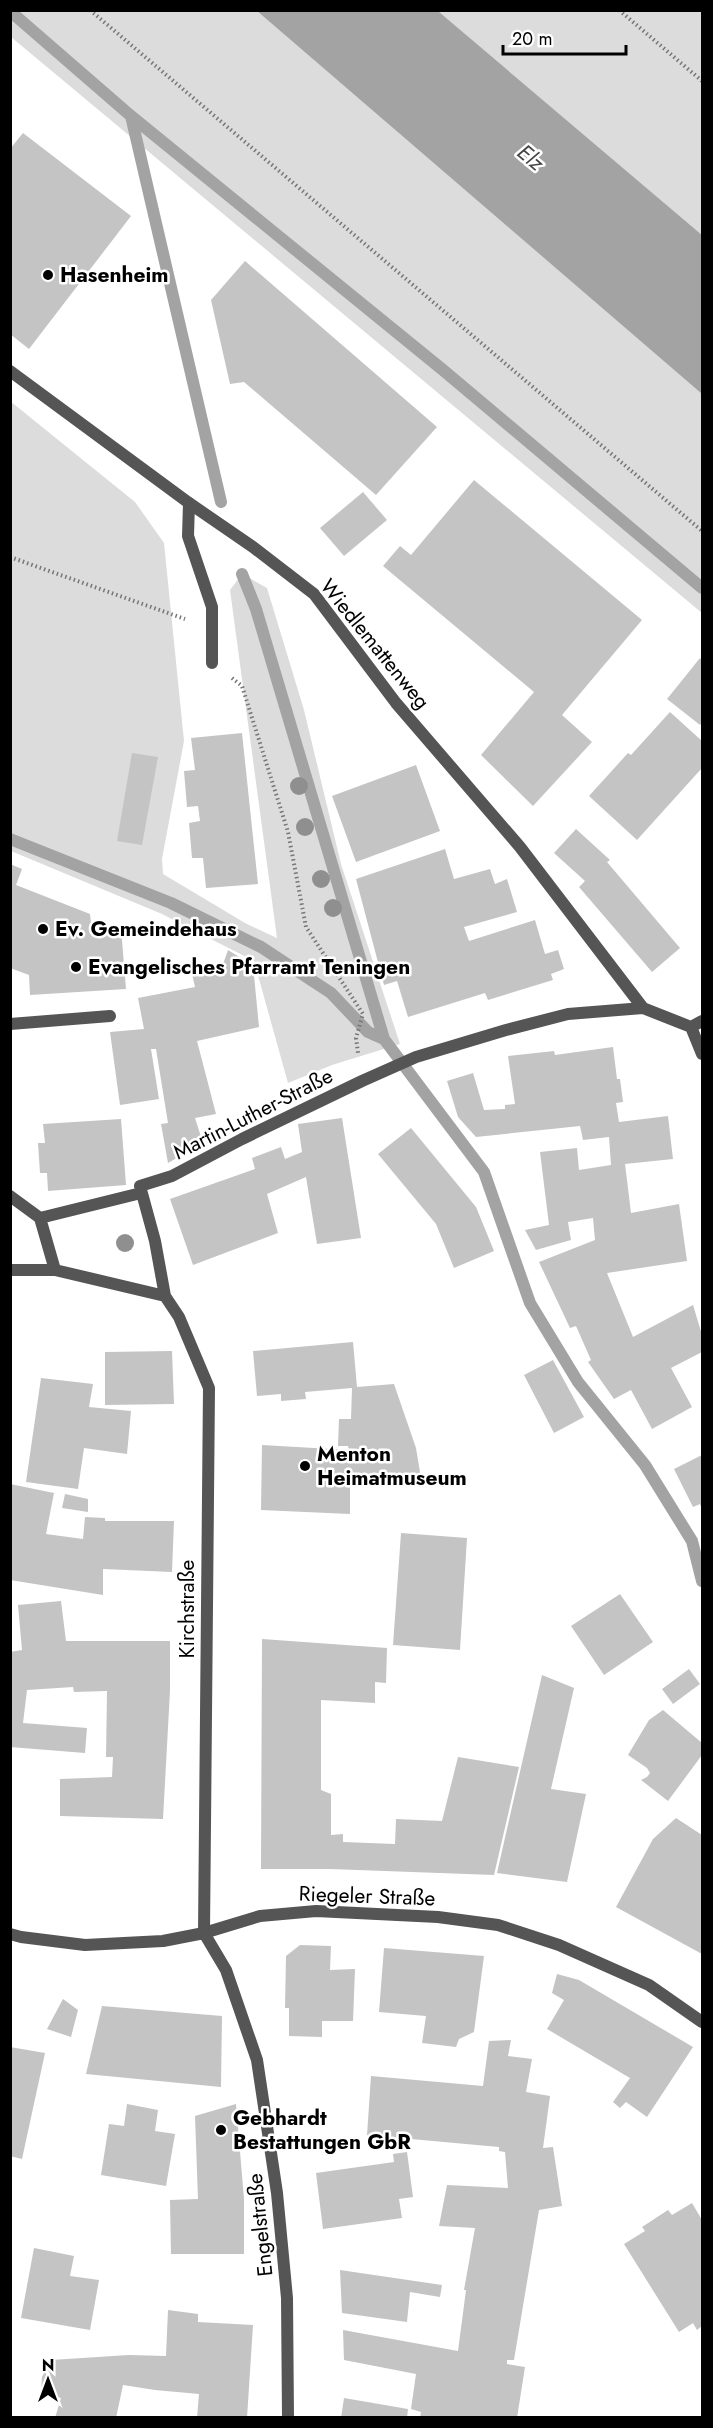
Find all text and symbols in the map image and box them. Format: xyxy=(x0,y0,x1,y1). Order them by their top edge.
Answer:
scale bar xyxy=(503,18,626,56)
text: 20 m xyxy=(512,26,552,52)
water label: Elz xyxy=(511,136,552,179)
place label: Hasenheim xyxy=(60,260,169,290)
marker: Hasenheim xyxy=(41,268,55,282)
street label: Wiedlemattenweg xyxy=(313,572,437,716)
place label: Ev. Gemeindehaus xyxy=(55,914,237,944)
marker: Ev. Gemeindehaus xyxy=(36,922,50,936)
place label: Evangelisches Pfarramt Teningen xyxy=(88,952,410,982)
marker: Evangelisches Pfarramt Teningen xyxy=(69,960,83,974)
street label: Martin-Luther-Straße xyxy=(168,1061,338,1167)
place label: Menton Heimatmuseum xyxy=(317,1439,467,1493)
marker: Menton Heimatmuseum xyxy=(298,1459,312,1473)
street label: Kirchstraße xyxy=(172,1559,202,1658)
street label: Riegeler Straße xyxy=(298,1879,436,1913)
place label: Gebhardt Bestattungen GbR xyxy=(233,2103,411,2157)
marker: Gebhardt Bestattungen GbR xyxy=(214,2123,228,2137)
street label: Engelstraße xyxy=(240,2172,280,2278)
north arrow xyxy=(18,2350,78,2410)
text: N xyxy=(42,2354,54,2377)

